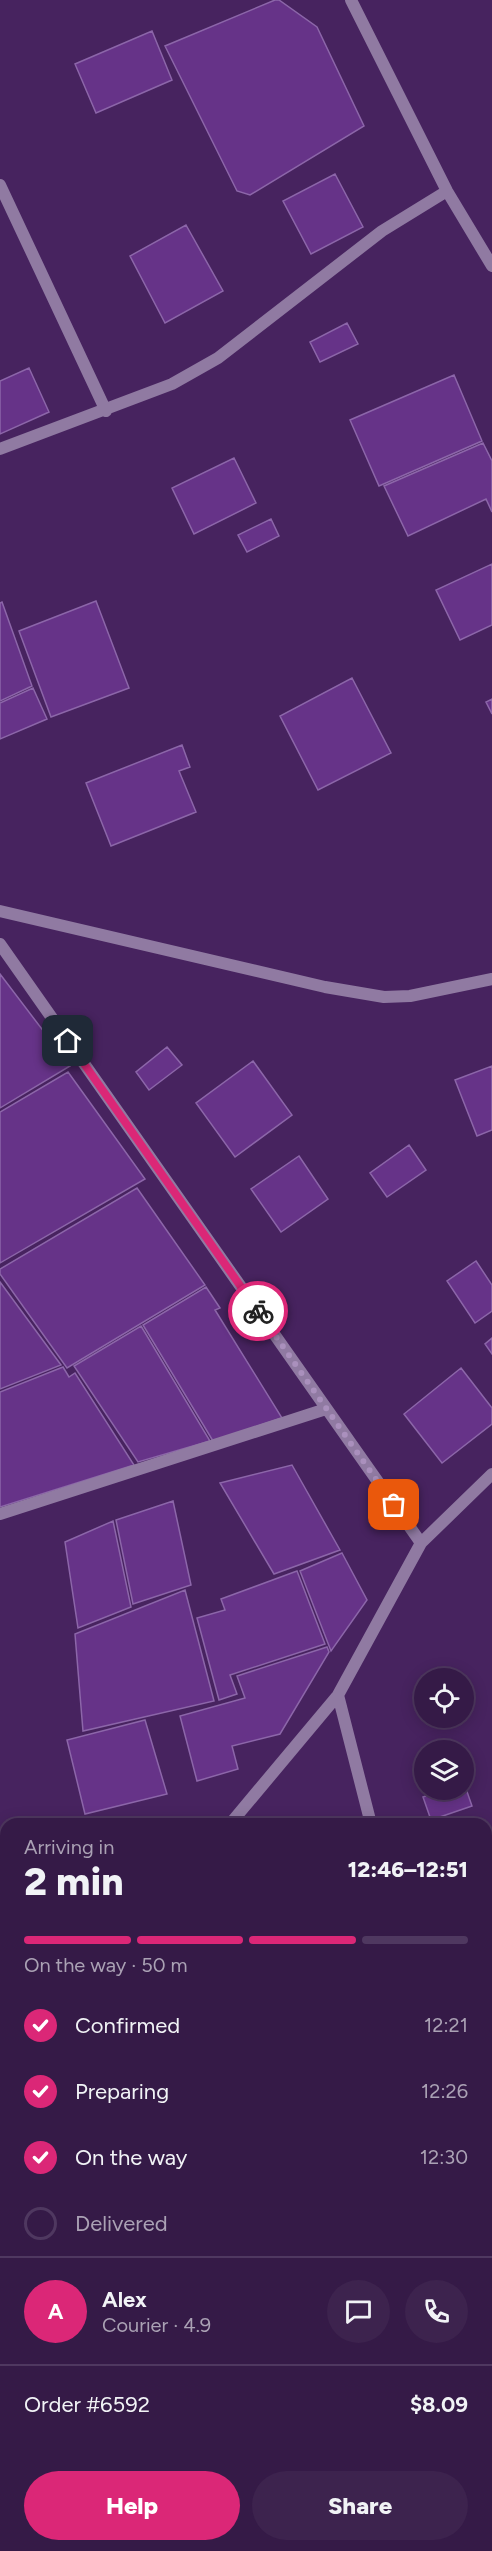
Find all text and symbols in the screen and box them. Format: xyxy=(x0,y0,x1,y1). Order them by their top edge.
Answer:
pin xyxy=(42,1015,93,1066)
icon: home xyxy=(51,1024,84,1057)
courier xyxy=(228,1281,288,1341)
icon: bike xyxy=(242,1295,275,1328)
pin xyxy=(368,1479,419,1530)
icon: bag xyxy=(377,1488,410,1521)
map controls xyxy=(414,1668,474,1800)
button: locate xyxy=(414,1668,474,1728)
button: layers xyxy=(414,1740,474,1800)
text: Arriving in xyxy=(24,1835,114,1859)
text: 12:46–12:51 xyxy=(348,1856,468,1883)
text: 2 min xyxy=(24,1858,124,1905)
text: On the way · 50 m xyxy=(24,1953,187,1977)
icon: check xyxy=(24,2009,57,2042)
text: Confirmed xyxy=(75,2012,180,2039)
text: 12:21 xyxy=(424,2013,468,2037)
icon: check xyxy=(24,2075,57,2108)
text: Preparing xyxy=(75,2078,169,2105)
text: 12:26 xyxy=(421,2079,468,2103)
icon: check xyxy=(24,2141,57,2174)
text: On the way xyxy=(75,2144,187,2171)
text: 12:30 xyxy=(420,2145,468,2169)
text: Delivered xyxy=(75,2210,168,2237)
button: chat xyxy=(327,2280,390,2343)
button: phone xyxy=(405,2280,468,2343)
text: Alex xyxy=(102,2286,147,2313)
text: A xyxy=(48,2298,63,2325)
text: Courier · 4.9 xyxy=(102,2313,211,2337)
text: Order #6592 xyxy=(24,2391,150,2418)
text: $8.09 xyxy=(410,2391,468,2418)
button: Help xyxy=(24,2471,240,2540)
button: Share xyxy=(252,2471,468,2540)

